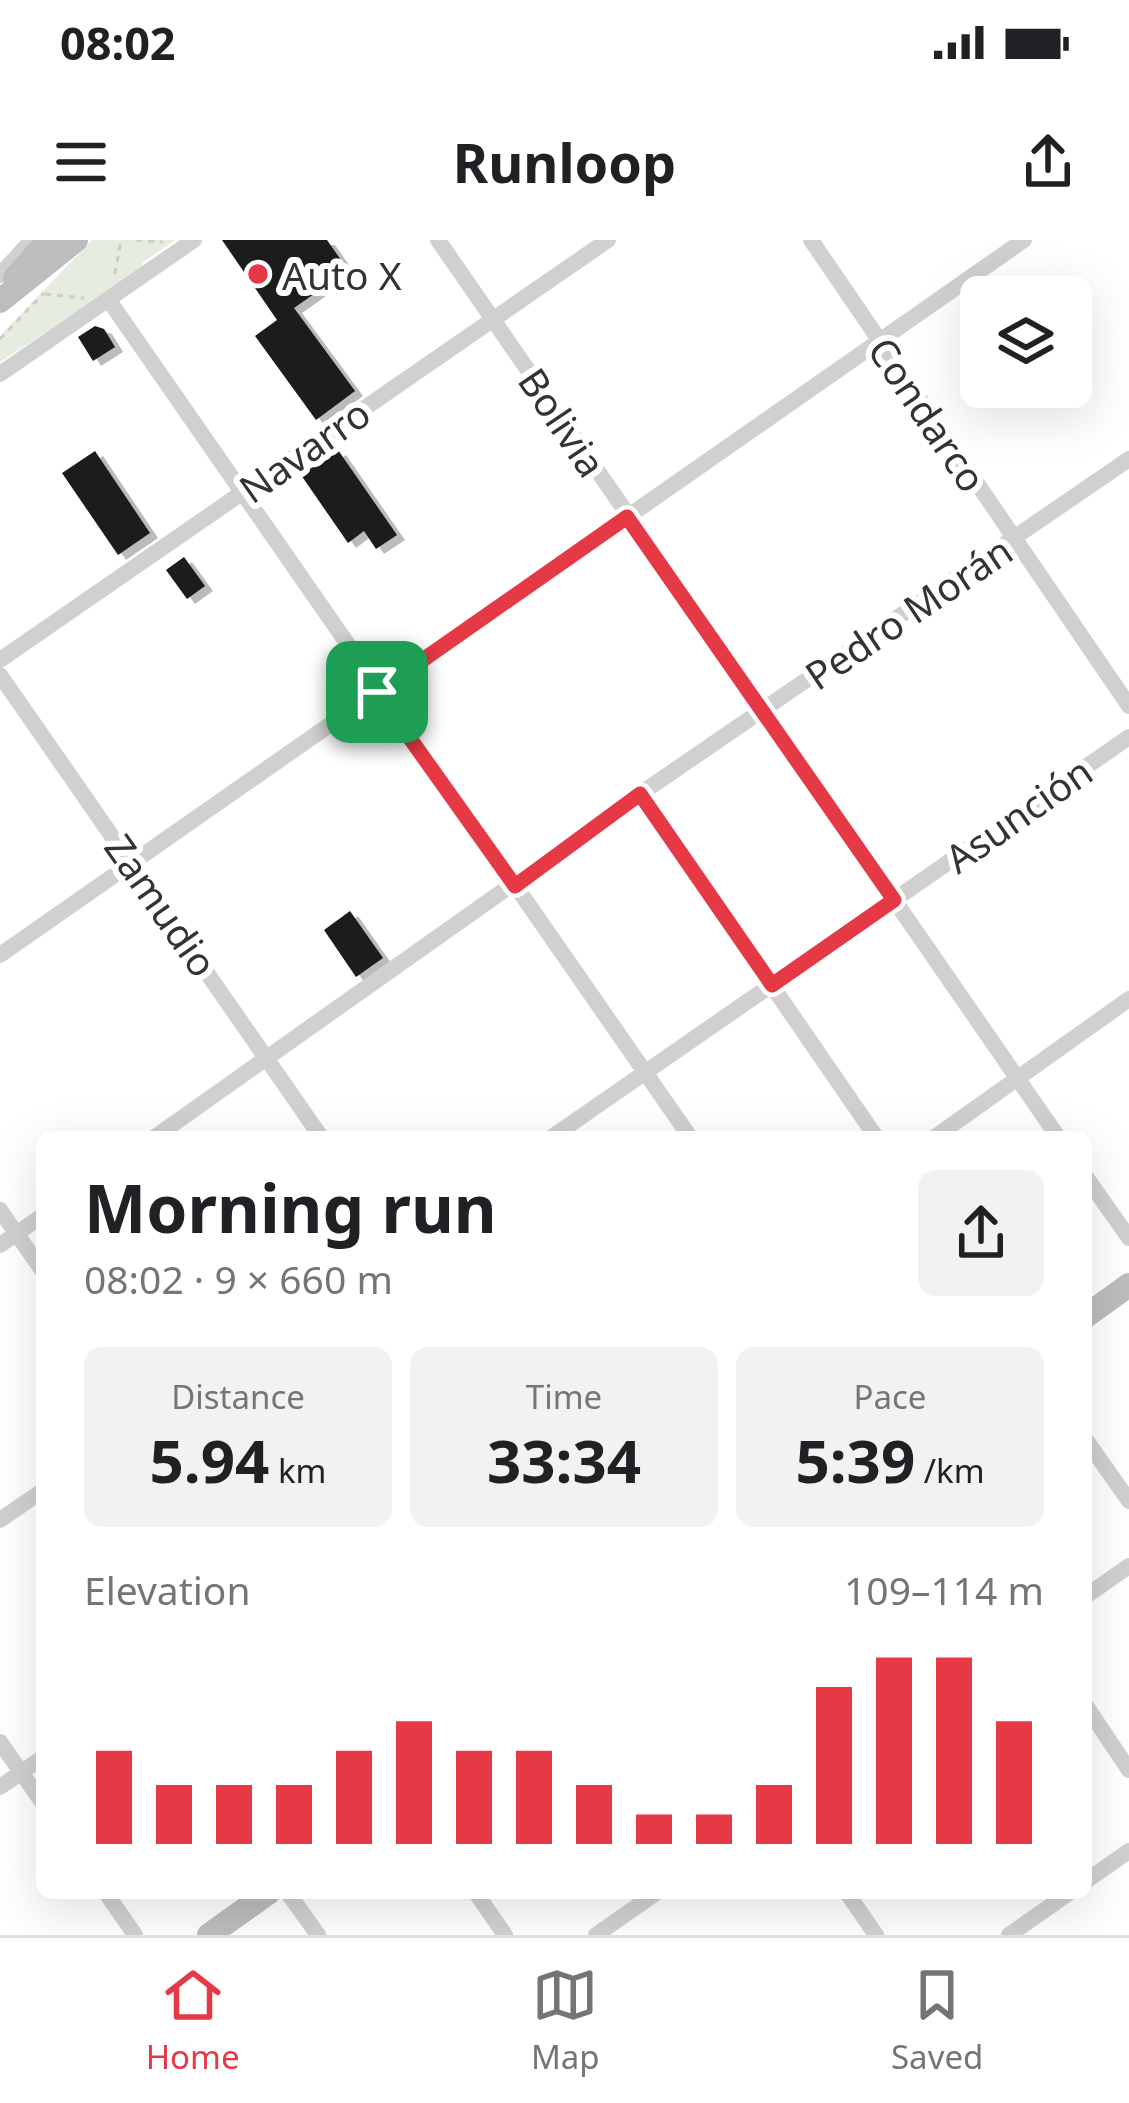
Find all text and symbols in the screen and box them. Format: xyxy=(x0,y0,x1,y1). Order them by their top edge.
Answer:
text: 08:02 xyxy=(60,12,176,73)
text: Runloop xyxy=(453,125,676,199)
icon: menu xyxy=(48,129,114,195)
icon: share xyxy=(1015,129,1081,195)
place label: Auto X xyxy=(282,248,402,301)
marker: Auto X xyxy=(245,261,271,287)
map controls xyxy=(960,276,1092,408)
button: layers xyxy=(960,276,1092,408)
street label: Condarco xyxy=(857,326,999,502)
street label: Bolivia xyxy=(507,357,619,487)
street label: Navarro xyxy=(228,386,380,514)
street label: Pedro Morán xyxy=(794,523,1022,701)
pin xyxy=(326,641,428,743)
icon: arrive xyxy=(344,659,410,725)
street label: Asunción xyxy=(934,744,1102,884)
street label: Zamudio xyxy=(94,823,230,987)
text: Morning run xyxy=(84,1162,497,1252)
button: share xyxy=(918,1170,1044,1296)
text: 08:02 · 9 × 660 m xyxy=(84,1252,393,1305)
text: Distance xyxy=(171,1374,305,1419)
text: Time xyxy=(526,1374,602,1419)
text: Pace xyxy=(854,1374,926,1419)
text: 5.94 xyxy=(150,1419,269,1501)
text: 33:34 xyxy=(487,1419,641,1501)
text: 5:39 xyxy=(795,1419,915,1501)
text: km xyxy=(269,1448,326,1493)
text: /km xyxy=(915,1448,985,1493)
text: Elevation xyxy=(84,1563,251,1616)
text: 109–114 m xyxy=(844,1563,1044,1616)
tab: Home xyxy=(146,1962,240,2079)
tab: Map xyxy=(531,1962,600,2079)
tab: Saved xyxy=(891,1962,983,2079)

